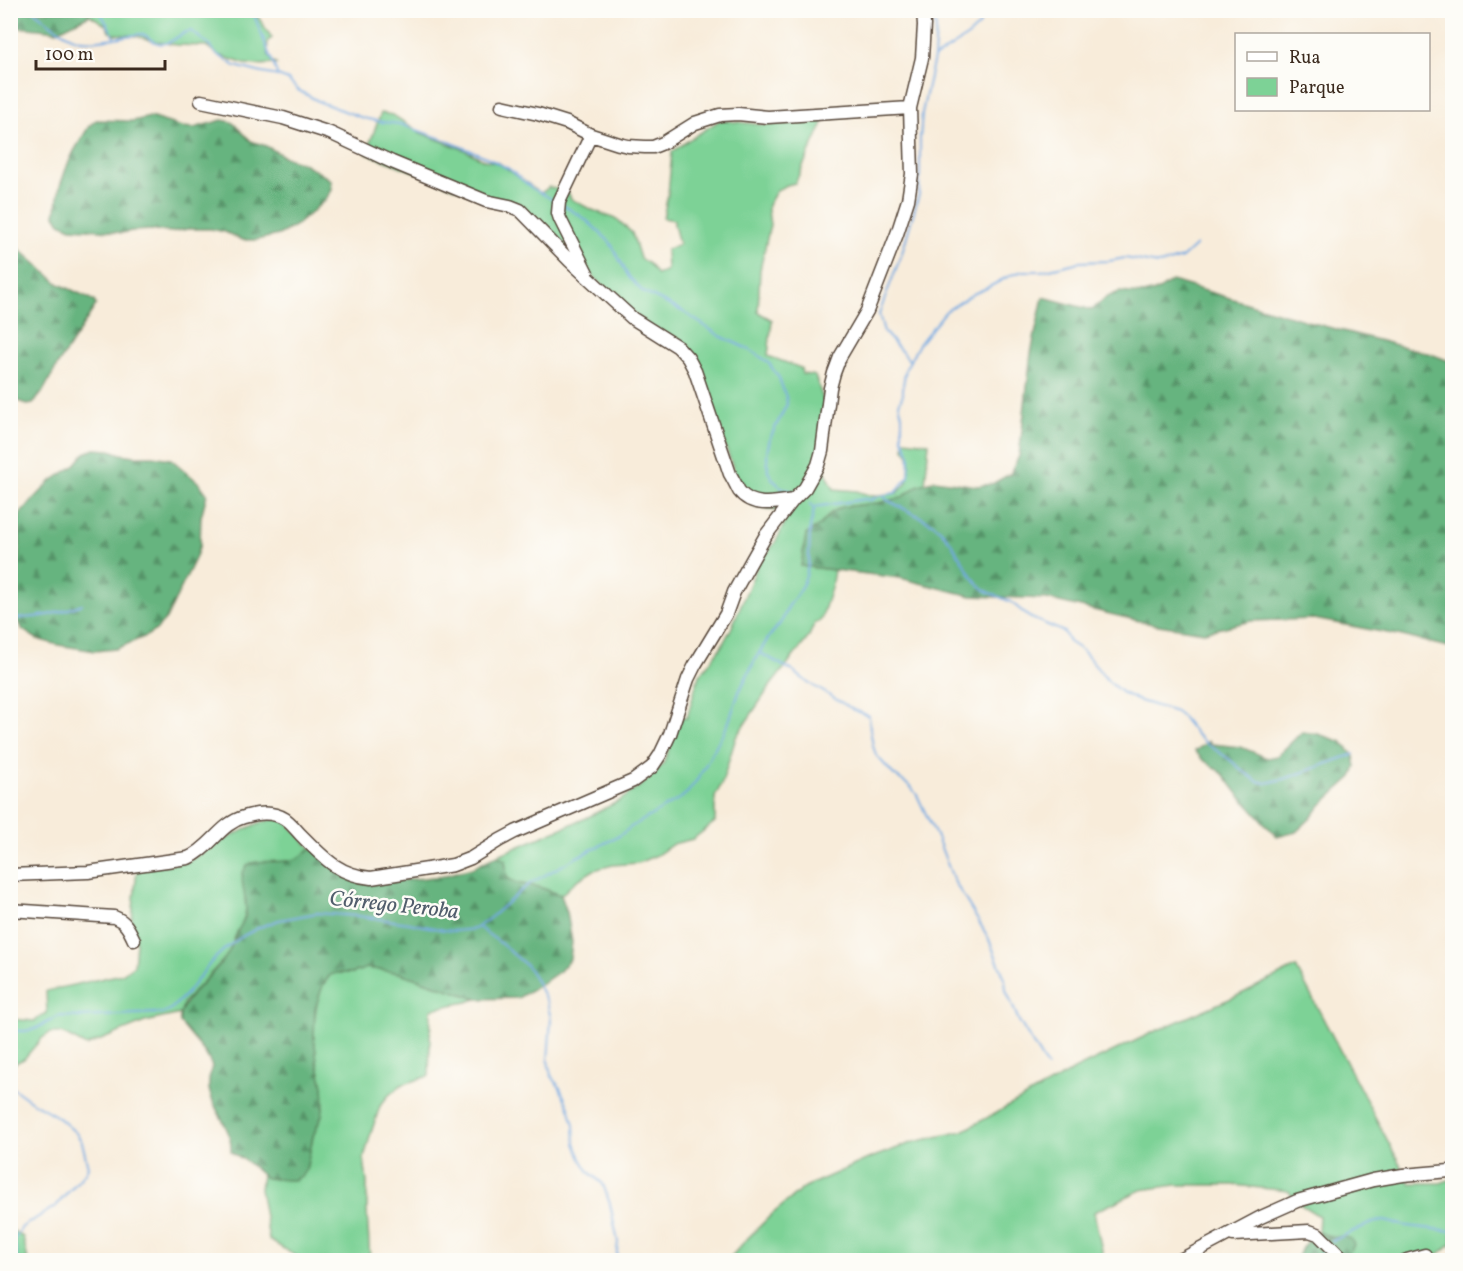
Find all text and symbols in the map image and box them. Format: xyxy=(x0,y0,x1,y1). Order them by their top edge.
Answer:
scale bar xyxy=(36,33,165,71)
legend xyxy=(1235,33,1430,111)
text: 100 m xyxy=(45,43,94,68)
text: Rua xyxy=(1289,46,1320,71)
text: Parque xyxy=(1289,76,1344,101)
water label: Córrego Peroba xyxy=(328,884,460,928)

